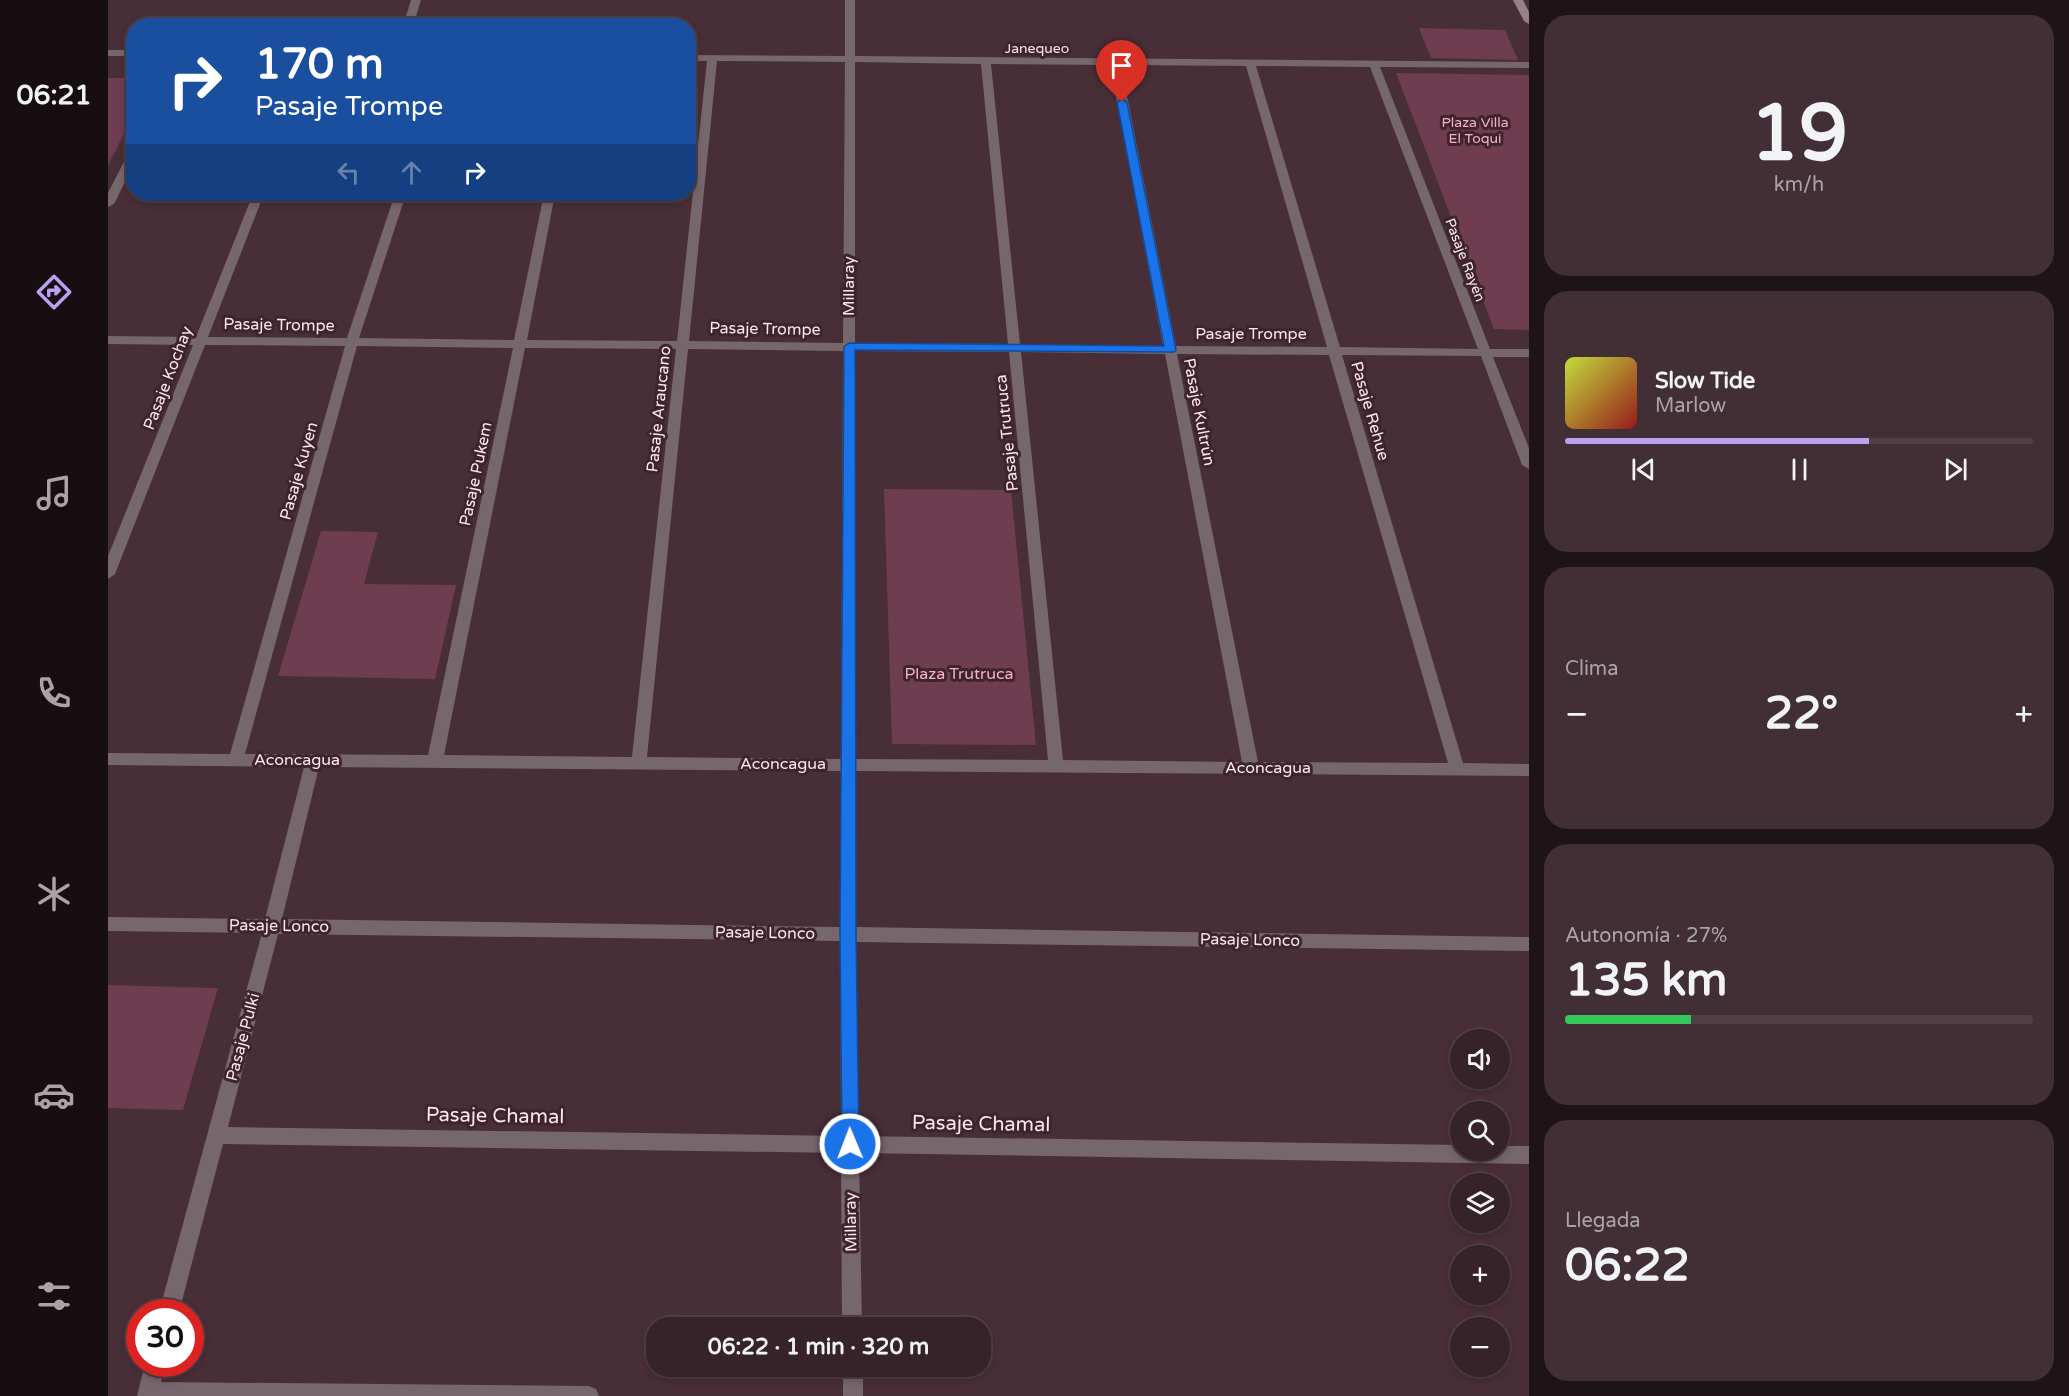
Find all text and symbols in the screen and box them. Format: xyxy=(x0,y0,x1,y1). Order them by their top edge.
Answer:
text: 170 m xyxy=(255,39,384,90)
street label: Janequeo xyxy=(1005,40,1069,57)
pin xyxy=(1096,40,1147,102)
icon: right xyxy=(156,42,234,120)
icon: arrive xyxy=(1105,49,1138,82)
text: 06:21 xyxy=(17,79,91,112)
text: 19 xyxy=(1750,87,1848,181)
text: Pasaje Trompe xyxy=(255,90,443,123)
park label: Plaza Villa El Toqui xyxy=(1441,114,1509,147)
icon: left xyxy=(332,156,365,189)
icon: ahead xyxy=(395,156,428,189)
icon: right xyxy=(458,156,491,189)
text: km/h xyxy=(1774,173,1824,197)
street label: Pasaje Rayén xyxy=(1441,216,1489,304)
street label: Millaray xyxy=(839,256,859,316)
icon: directions xyxy=(33,271,75,313)
street label: Pasaje Trompe xyxy=(223,314,335,336)
street label: Pasaje Trompe xyxy=(709,318,821,340)
street label: Pasaje Kochay xyxy=(139,323,197,433)
street label: Pasaje Trompe xyxy=(1195,324,1307,344)
street label: Pasaje Araucano xyxy=(642,345,676,473)
street label: Pasaje Kultrún xyxy=(1179,356,1219,468)
street label: Pasaje Rehue xyxy=(1346,359,1394,463)
text: Slow Tide xyxy=(1655,368,1755,394)
street label: Pasaje Trutruca xyxy=(991,374,1023,492)
text: Marlow xyxy=(1655,394,1726,418)
street label: Pasaje Kuyen xyxy=(275,420,323,522)
street label: Pasaje Pukem xyxy=(455,420,497,528)
icon: previous xyxy=(1627,453,1660,486)
icon: pause xyxy=(1783,453,1816,486)
icon: next xyxy=(1939,453,1972,486)
icon: music xyxy=(33,472,75,514)
text: Clima xyxy=(1565,657,1618,681)
park label: Plaza Trutruca xyxy=(905,664,1013,684)
icon: phone xyxy=(33,672,75,714)
text: 22° xyxy=(1765,687,1838,741)
text: − xyxy=(1565,695,1589,734)
text: + xyxy=(2014,695,2033,734)
street label: Aconcagua xyxy=(254,750,340,770)
street label: Aconcagua xyxy=(740,754,826,774)
street label: Aconcagua xyxy=(1225,758,1311,778)
icon: climate xyxy=(33,873,75,915)
street label: Pasaje Lonco xyxy=(229,915,329,937)
street label: Pasaje Lonco xyxy=(715,922,815,944)
text: Autonomía · 27% xyxy=(1565,924,1727,948)
street label: Pasaje Lonco xyxy=(1200,929,1300,951)
text: 135 km xyxy=(1565,954,1727,1008)
street label: Pasaje Pulki xyxy=(222,991,264,1083)
map controls xyxy=(1450,1029,1510,1377)
button: sound xyxy=(1450,1029,1510,1089)
icon: car xyxy=(33,1074,75,1116)
button: search xyxy=(1450,1101,1510,1161)
street label: Pasaje Chamal xyxy=(426,1103,564,1129)
street label: Pasaje Chamal xyxy=(912,1111,1050,1137)
position arrow xyxy=(818,1112,882,1176)
button: layers xyxy=(1450,1173,1510,1233)
street label: Millaray xyxy=(840,1192,862,1252)
text: Llegada xyxy=(1565,1209,1641,1233)
text: 06:22 xyxy=(1565,1239,1690,1293)
button: + xyxy=(1450,1245,1510,1305)
icon: filters xyxy=(33,1275,75,1317)
speed limit sign: 30 xyxy=(126,1299,204,1377)
button: − xyxy=(1450,1317,1510,1377)
text: 06:22 · 1 min · 320 m xyxy=(708,1334,929,1360)

